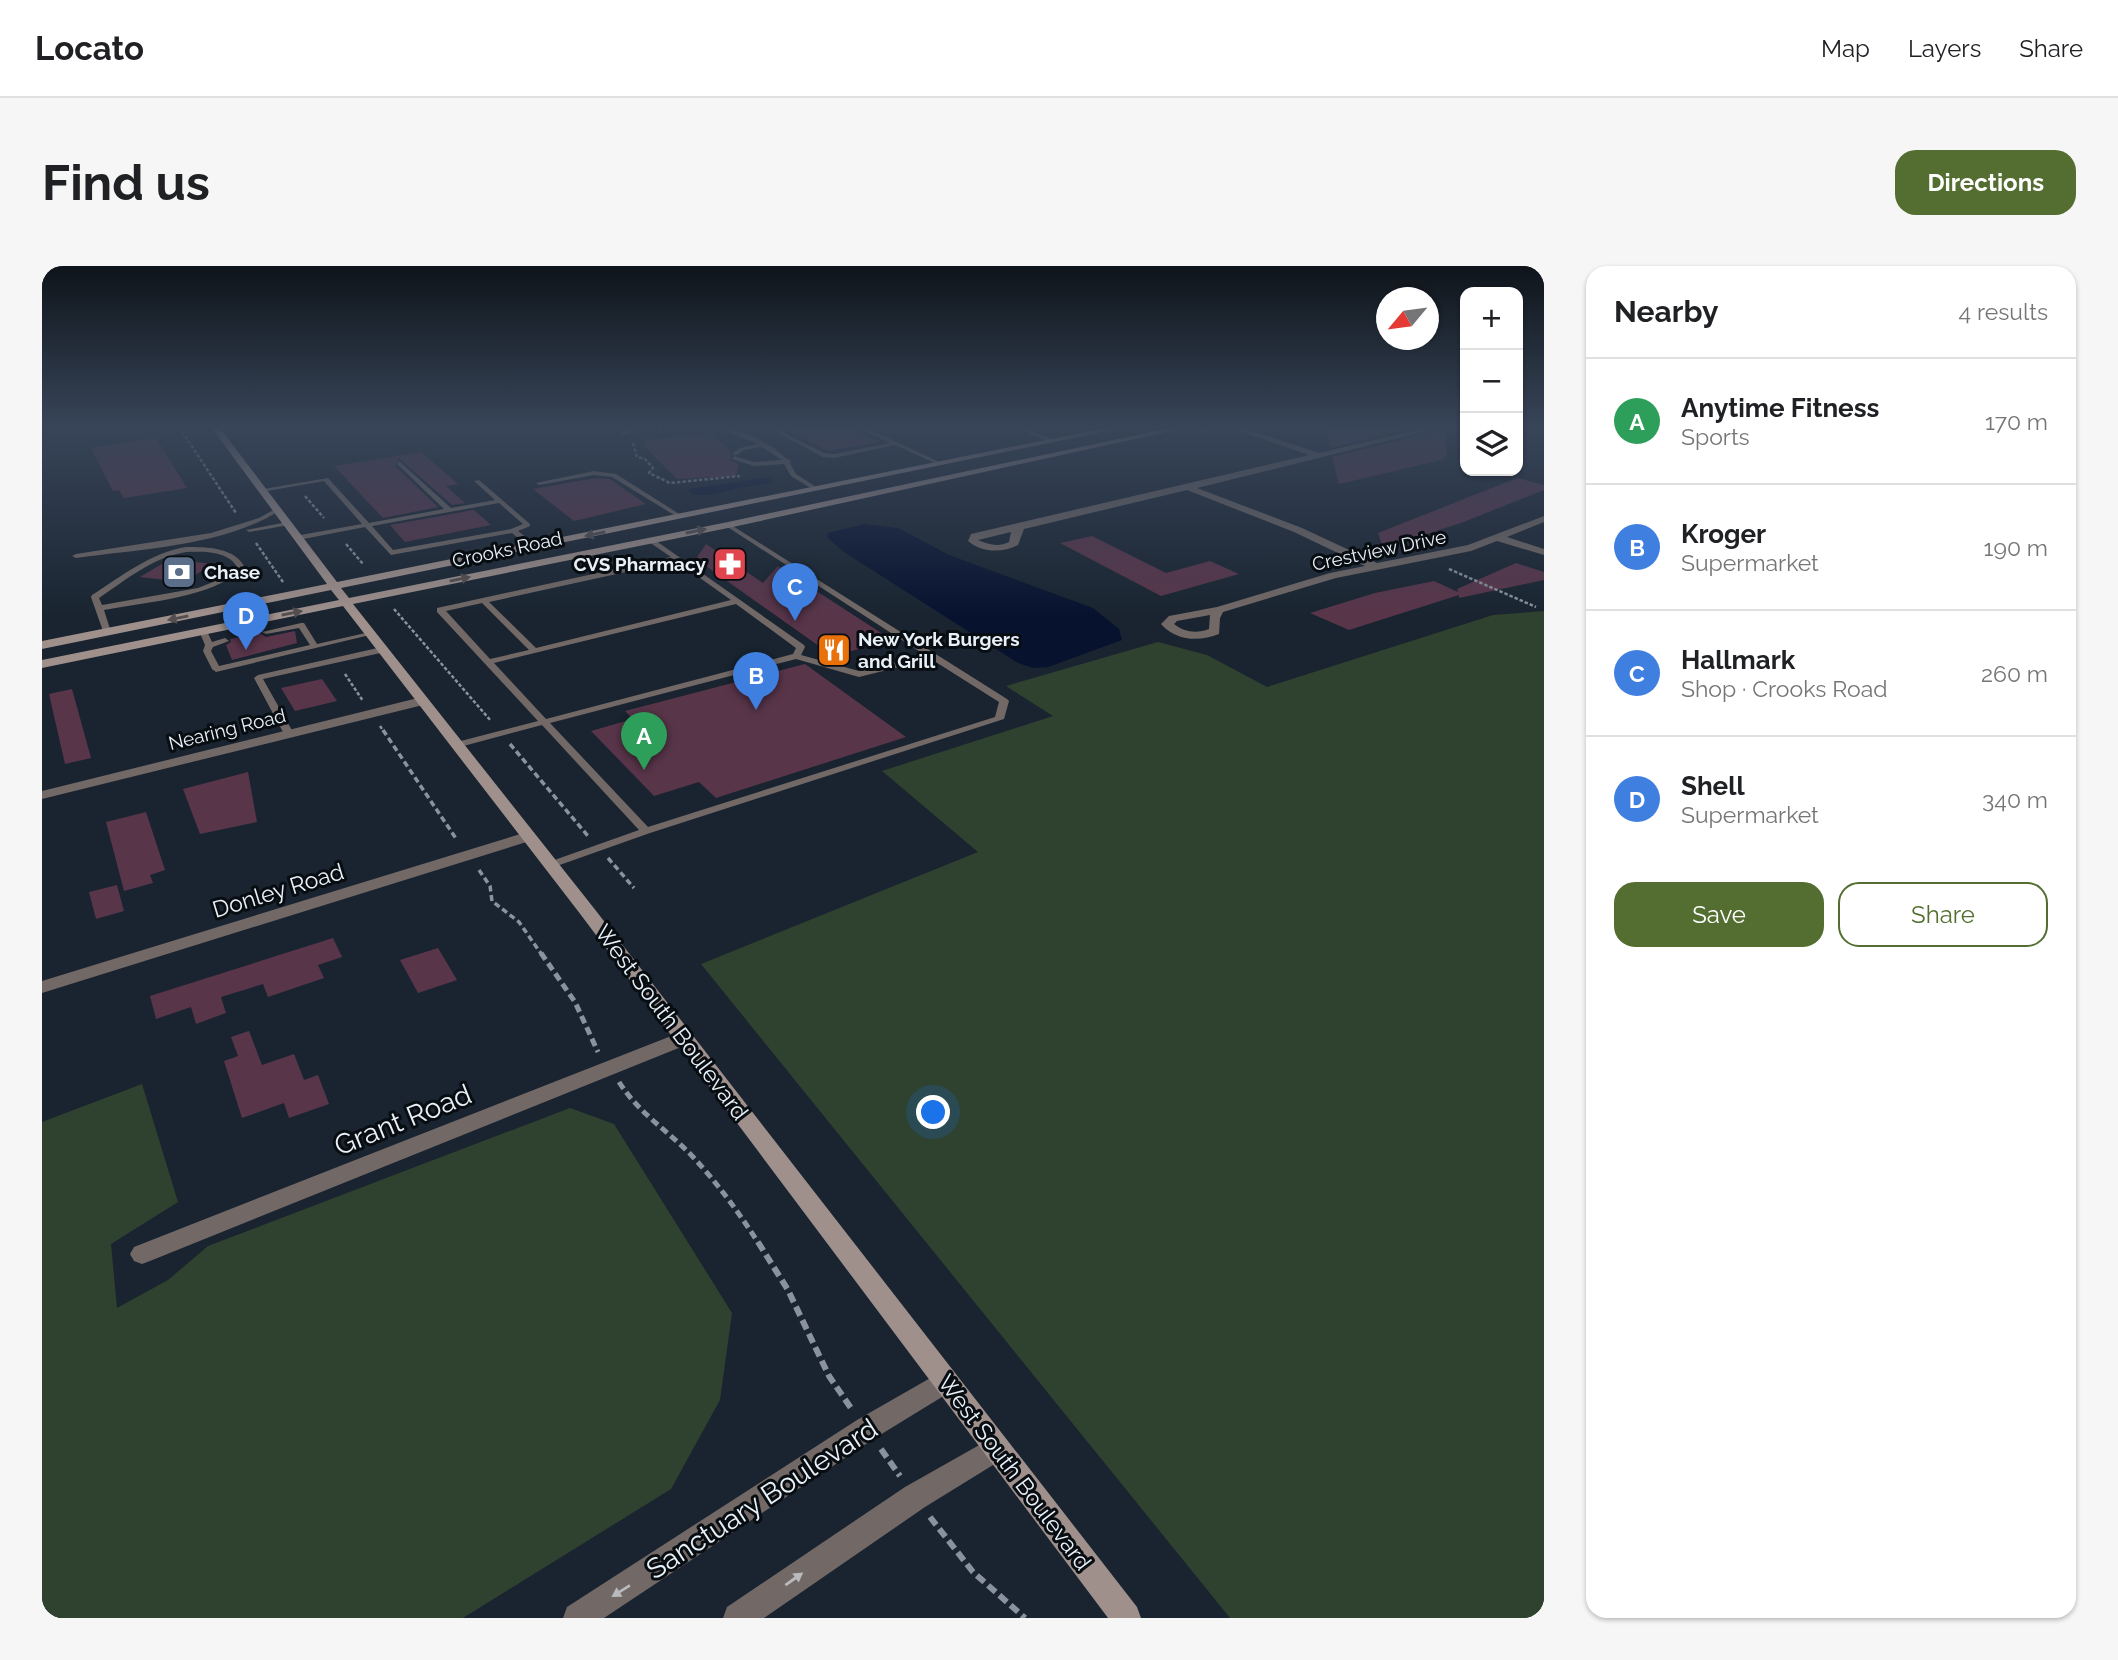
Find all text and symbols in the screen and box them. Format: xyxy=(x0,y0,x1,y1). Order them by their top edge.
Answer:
text: Locato xyxy=(35,29,144,68)
text: Map xyxy=(1821,34,1870,63)
text: Layers xyxy=(1908,34,1981,63)
text: Share xyxy=(2019,34,2083,63)
button: Directions xyxy=(1895,150,2076,215)
text: Find us xyxy=(42,154,210,211)
north arrow xyxy=(1376,287,1439,350)
map controls xyxy=(1460,287,1523,476)
button: + xyxy=(1460,287,1523,350)
text: Nearby xyxy=(1614,294,1718,329)
text: 4 results xyxy=(1959,298,2048,325)
button: − xyxy=(1460,350,1523,413)
text: Anytime Fitness xyxy=(1681,393,1879,423)
text: A xyxy=(1629,408,1645,435)
text: 170 m xyxy=(1985,408,2048,435)
button: layers xyxy=(1460,413,1523,476)
text: Sports xyxy=(1681,423,1750,450)
text: Kroger xyxy=(1681,519,1766,549)
street label: Crestview Drive xyxy=(1310,525,1448,575)
one-way arrow xyxy=(685,526,707,537)
street label: Crooks Road xyxy=(450,527,564,571)
one-way arrow xyxy=(584,529,606,540)
text: B xyxy=(1629,534,1645,561)
text: 190 m xyxy=(1984,534,2048,561)
pharmacy icon: CVS Pharmacy xyxy=(711,545,749,583)
text: Supermarket xyxy=(1681,549,1819,576)
bank icon: Chase xyxy=(160,553,198,591)
place label: CVS Pharmacy xyxy=(573,553,707,575)
place label: Chase xyxy=(204,561,260,583)
pin: C xyxy=(772,563,818,621)
one-way arrow xyxy=(449,573,471,584)
pin: D xyxy=(223,592,269,650)
one-way arrow xyxy=(281,608,303,619)
one-way arrow xyxy=(167,613,189,624)
place label: New York Burgers and Grill xyxy=(858,628,1020,672)
restaurant icon: New York Burgers and Grill xyxy=(815,631,853,669)
text: Hallmark xyxy=(1681,645,1795,675)
pin: B xyxy=(733,652,779,710)
text: C xyxy=(1629,660,1645,687)
text: 260 m xyxy=(1981,660,2048,687)
text: Shop · Crooks Road xyxy=(1681,675,1888,702)
street label: Nearing Road xyxy=(166,704,288,754)
pin: A xyxy=(621,712,667,770)
text: Shell xyxy=(1681,771,1745,801)
text: D xyxy=(1629,786,1645,813)
text: 340 m xyxy=(1982,786,2048,813)
text: Supermarket xyxy=(1681,801,1819,828)
street label: Donley Road xyxy=(209,857,347,923)
button: Save xyxy=(1614,882,1824,947)
button: Share xyxy=(1838,882,2048,947)
street label: West South Boulevard xyxy=(590,919,754,1125)
street label: Grant Road xyxy=(330,1078,476,1162)
your location xyxy=(916,1095,950,1129)
street label: West South Boulevard xyxy=(933,1369,1097,1575)
street label: Sanctuary Boulevard xyxy=(640,1412,884,1586)
one-way arrow xyxy=(785,1572,803,1586)
one-way arrow xyxy=(611,1584,631,1597)

